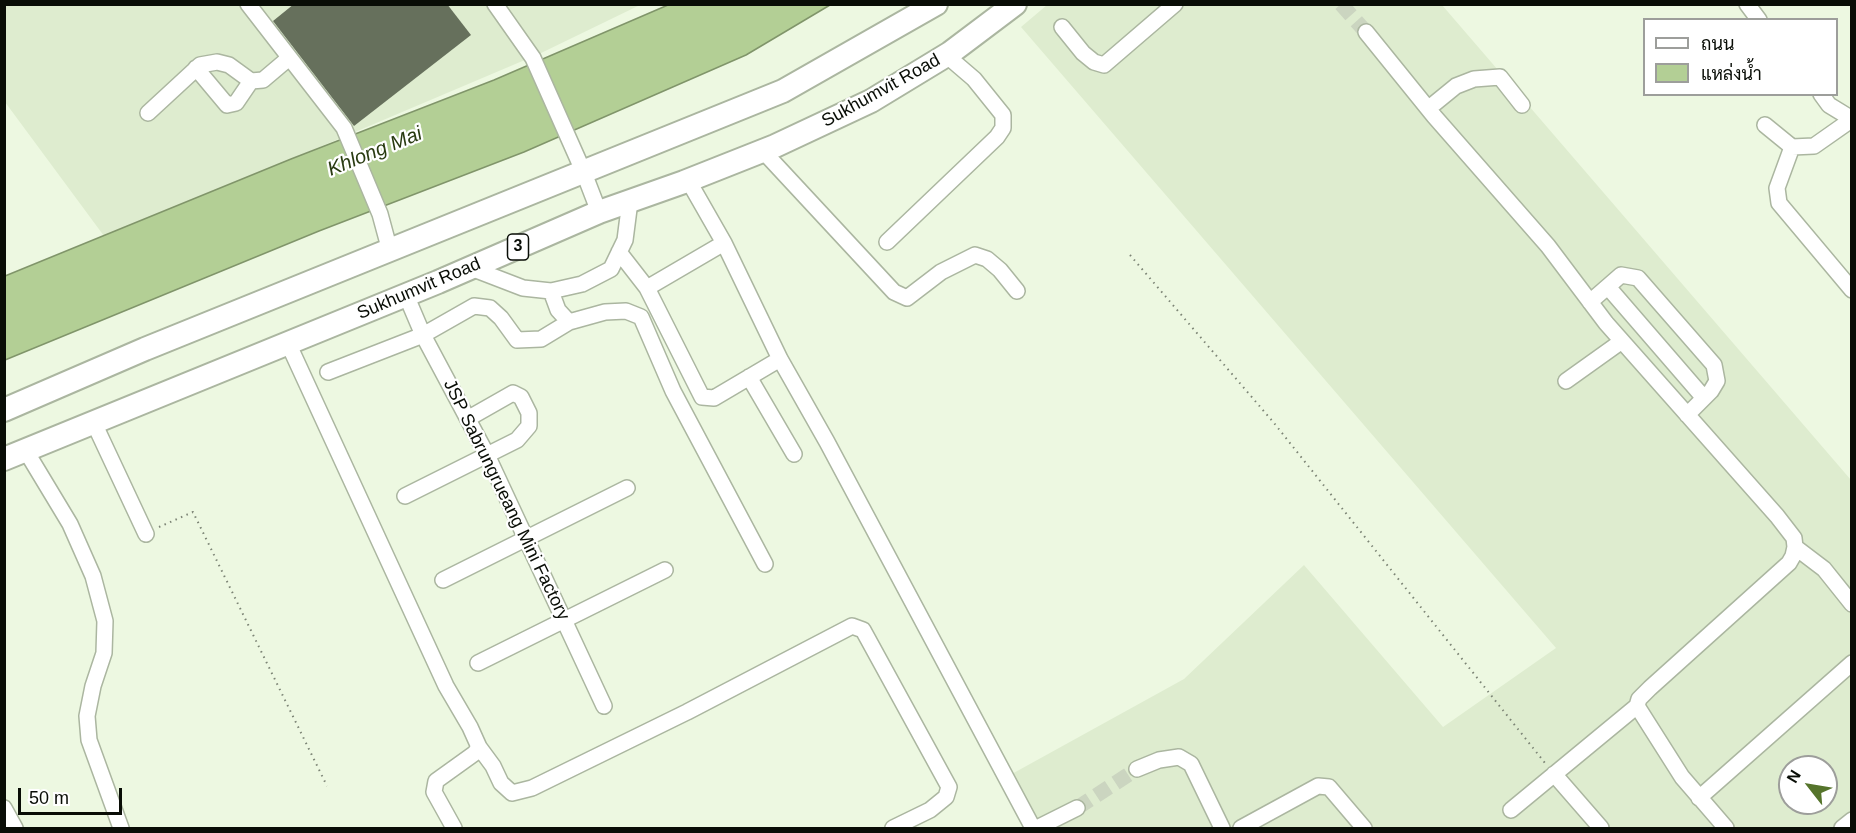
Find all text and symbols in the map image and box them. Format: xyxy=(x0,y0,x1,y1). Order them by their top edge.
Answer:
legend xyxy=(1643,18,1838,96)
text: ถนน xyxy=(1701,34,1734,54)
street label: Sukhumvit Road xyxy=(818,50,944,132)
text: แหล่งน้ำ xyxy=(1701,64,1762,84)
water label: Khlong Mai xyxy=(324,122,426,182)
road number: 3 xyxy=(508,234,528,260)
street label: Sukhumvit Road xyxy=(354,253,484,325)
street label: JSP Sabrungrueang Mini Factory xyxy=(438,376,574,624)
north arrow xyxy=(1778,755,1838,815)
text: N xyxy=(1784,767,1804,786)
scale bar xyxy=(21,776,124,814)
text: 50 m xyxy=(29,788,69,808)

